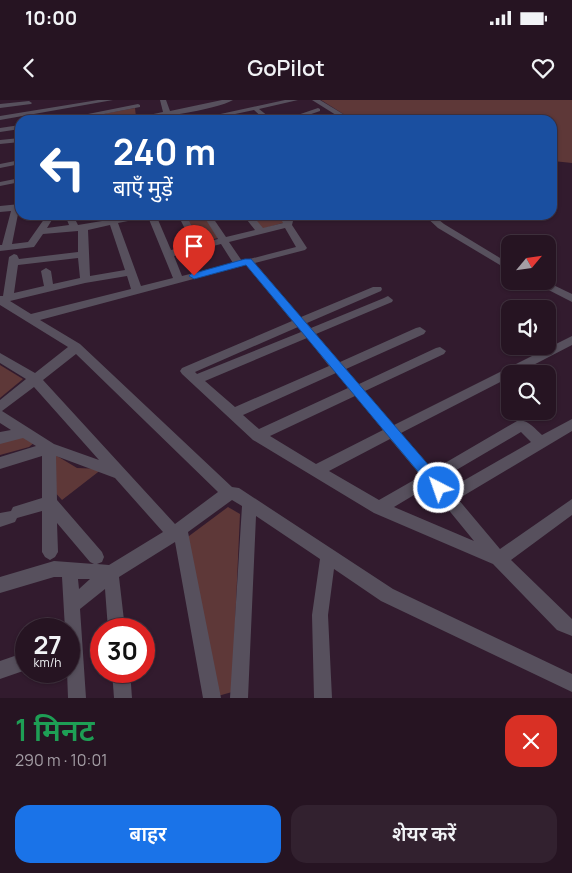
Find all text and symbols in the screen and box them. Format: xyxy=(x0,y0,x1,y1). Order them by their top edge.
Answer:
text: 10:00 xyxy=(25,5,77,31)
text: GoPilot xyxy=(247,53,325,83)
icon: back xyxy=(15,54,43,82)
icon: heart xyxy=(529,54,557,82)
text: 240 m xyxy=(113,128,216,176)
icon: left xyxy=(30,135,95,200)
text: बाएँ मुड़ें xyxy=(113,173,173,203)
pin xyxy=(173,225,215,276)
icon: arrive xyxy=(180,232,208,260)
north arrow xyxy=(501,235,556,290)
map controls xyxy=(501,235,556,420)
button: sound xyxy=(501,300,556,355)
button: search xyxy=(501,365,556,420)
position arrow xyxy=(412,461,464,513)
speed limit sign: 30 xyxy=(90,618,155,683)
text: 27 xyxy=(33,627,62,662)
text: km/h xyxy=(34,654,61,671)
text: 1 मिनट xyxy=(15,709,95,750)
button: close xyxy=(505,715,557,767)
text: 290 m · 10:01 xyxy=(15,749,107,771)
button: बाहर xyxy=(15,805,281,863)
button: शेयर करें xyxy=(291,805,557,863)

